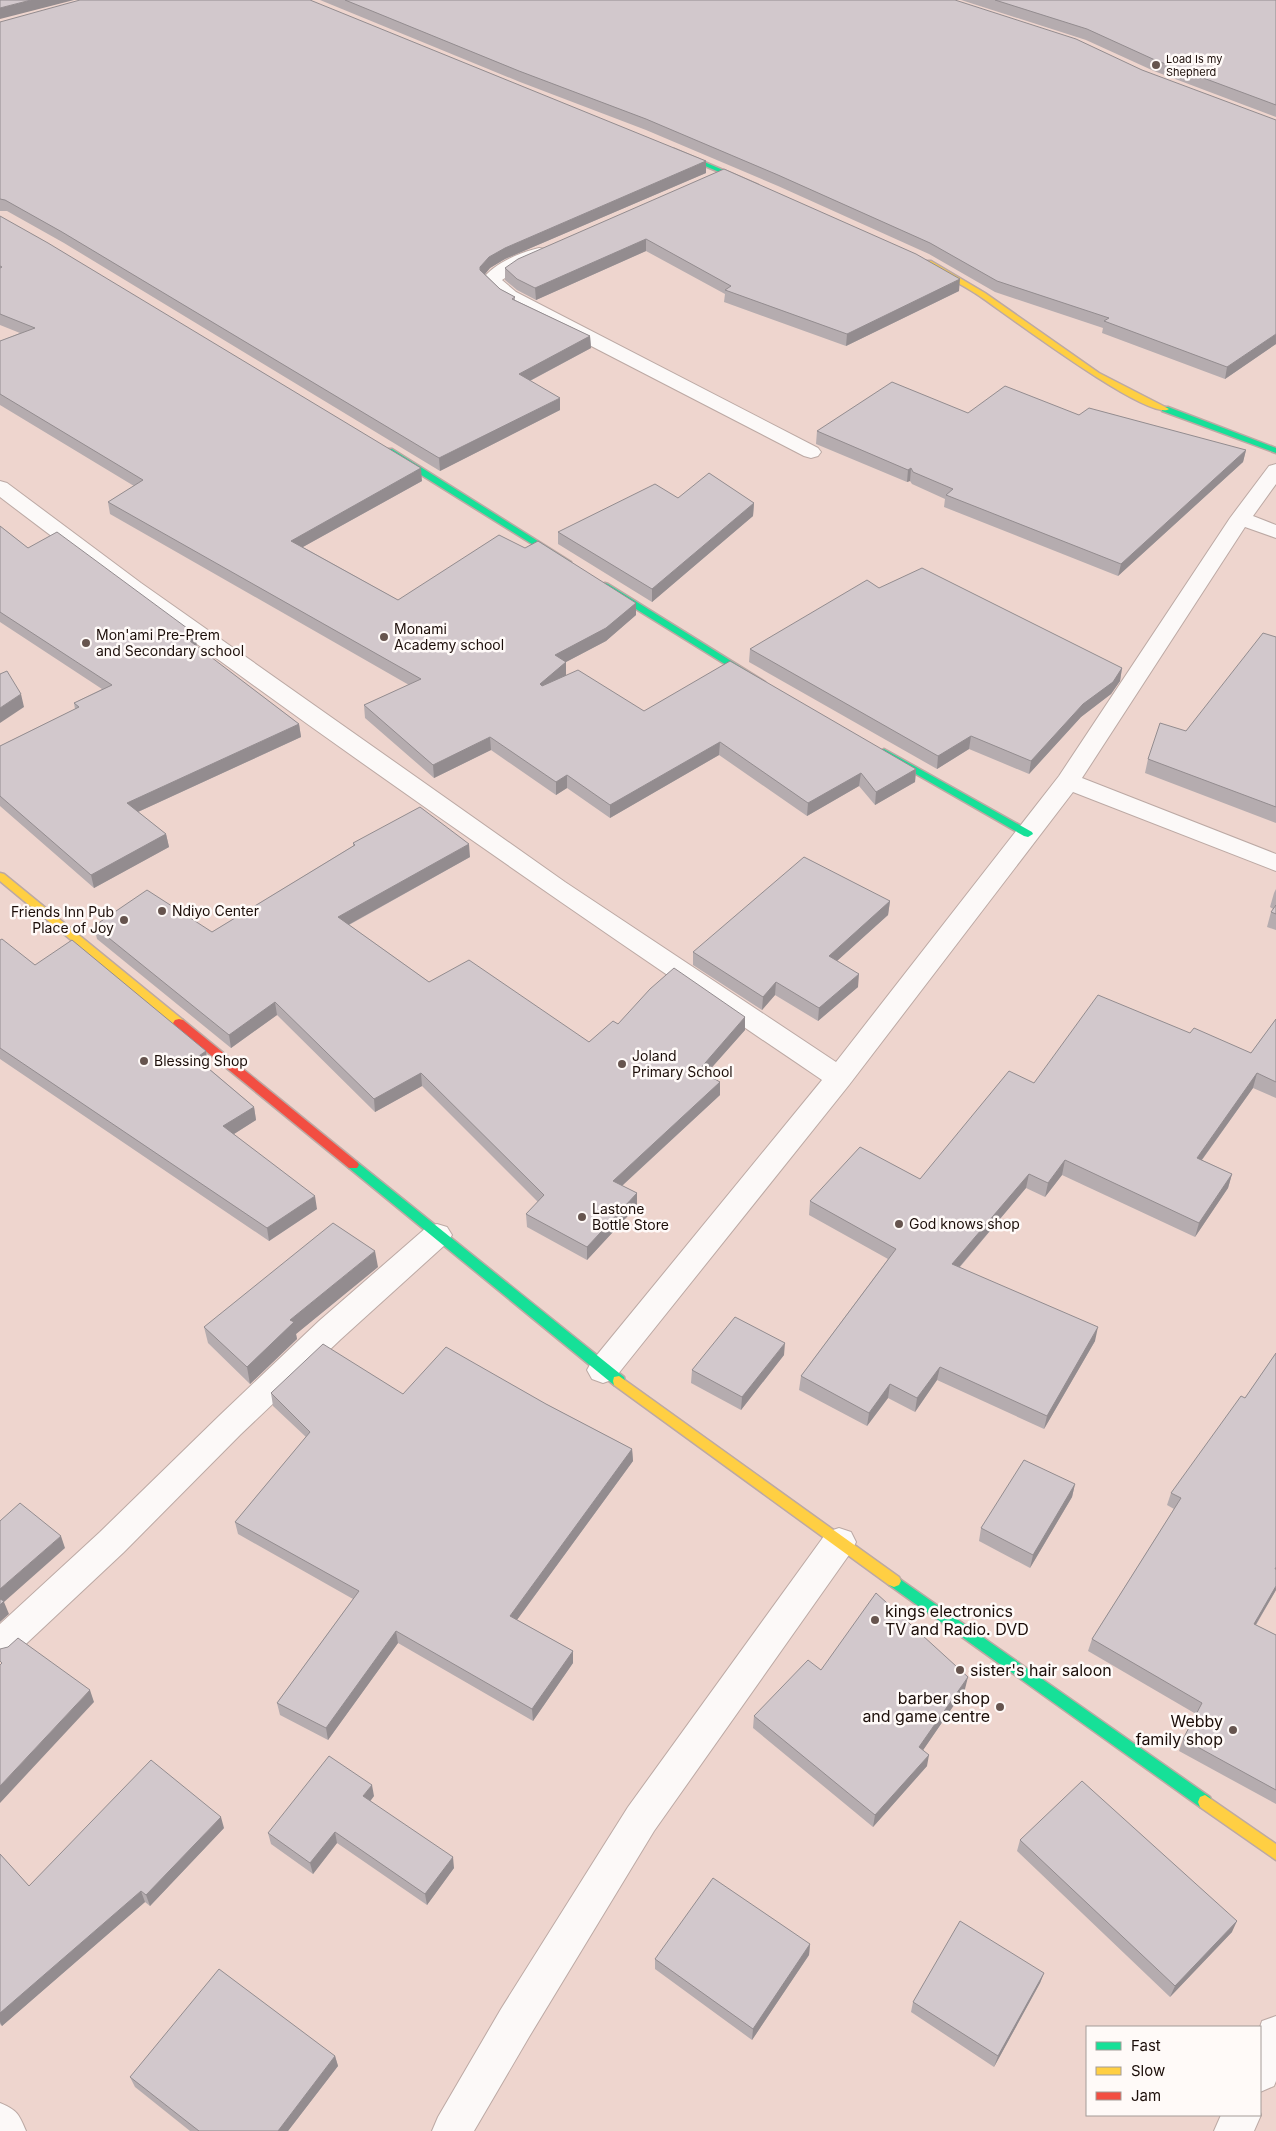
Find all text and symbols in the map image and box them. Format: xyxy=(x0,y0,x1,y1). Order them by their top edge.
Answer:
place label: Load Is my Shepherd xyxy=(1166,52,1222,79)
marker: Load Is my Shepherd xyxy=(1150,59,1162,71)
place label: Monami Academy school xyxy=(394,620,504,653)
place label: Mon'ami Pre-Prem and Secondary school xyxy=(96,626,244,659)
marker: Monami Academy school xyxy=(378,631,390,643)
marker: Mon'ami Pre-Prem and Secondary school xyxy=(80,637,92,649)
place label: Ndiyo Center xyxy=(172,902,259,919)
place label: Friends Inn Pub Place of Joy xyxy=(11,903,114,936)
marker: Ndiyo Center xyxy=(156,905,168,917)
marker: Friends Inn Pub Place of Joy xyxy=(118,914,130,926)
place label: Joland Primary School xyxy=(632,1047,733,1080)
place label: Blessing Shop xyxy=(154,1052,248,1069)
marker: Blessing Shop xyxy=(138,1055,150,1067)
marker: Joland Primary School xyxy=(616,1058,628,1070)
place label: Lastone Bottle Store xyxy=(592,1200,669,1233)
marker: Lastone Bottle Store xyxy=(576,1211,588,1223)
place label: God knows shop xyxy=(909,1215,1020,1232)
marker: God knows shop xyxy=(893,1218,905,1230)
place label: kings electronics TV and Radio. DVD xyxy=(885,1601,1029,1639)
marker: kings electronics TV and Radio. DVD xyxy=(869,1614,881,1626)
place label: sister's hair saloon xyxy=(970,1660,1112,1680)
marker: sister's hair saloon xyxy=(954,1664,966,1676)
place label: barber shop and game centre xyxy=(862,1688,990,1726)
marker: barber shop and game centre xyxy=(994,1701,1006,1713)
place label: Webby family shop xyxy=(1136,1711,1223,1749)
marker: Webby family shop xyxy=(1227,1724,1239,1736)
legend xyxy=(1086,2026,1261,2116)
text: Fast xyxy=(1131,2036,1161,2055)
text: Slow xyxy=(1131,2061,1165,2080)
text: Jam xyxy=(1131,2086,1161,2105)

